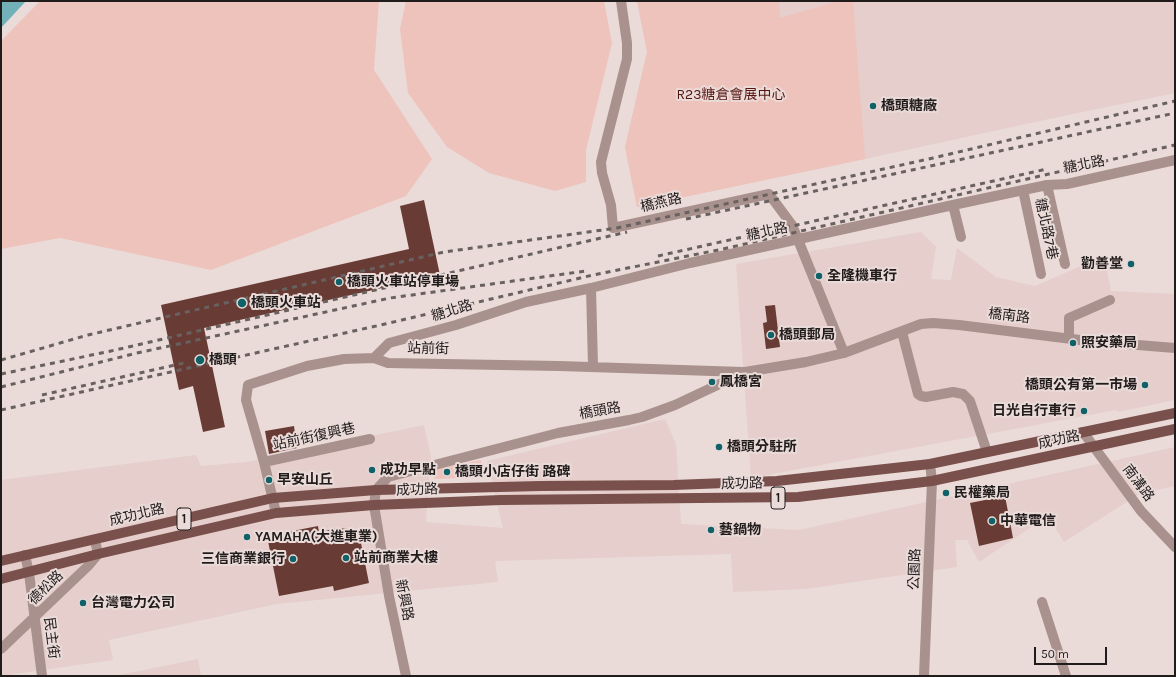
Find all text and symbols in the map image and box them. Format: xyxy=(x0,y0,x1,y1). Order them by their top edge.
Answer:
park label: R23糖倉會展中心 xyxy=(677,87,785,103)
place label: 橋頭糖廠 xyxy=(881,98,937,114)
marker: 橋頭糖廠 xyxy=(868,101,878,111)
street label: 糖北路 xyxy=(1062,153,1106,177)
street label: 橋燕路 xyxy=(639,190,683,216)
street label: 糖北路7巷 xyxy=(1031,197,1061,261)
street label: 糖北路 xyxy=(745,219,789,245)
place label: 勸善堂 xyxy=(1081,256,1123,272)
marker: 勸善堂 xyxy=(1126,259,1136,269)
place label: 全隆機車行 xyxy=(827,268,897,284)
marker: 全隆機車行 xyxy=(814,271,824,281)
place label: 橋頭火車站停車場 xyxy=(347,274,459,290)
marker: 橋頭火車站停車場 xyxy=(334,277,344,287)
place label: 橋頭火車站 xyxy=(251,295,321,311)
marker: 橋頭火車站 xyxy=(236,297,248,309)
street label: 糖北路 xyxy=(429,297,475,325)
street label: 橋南路 xyxy=(987,305,1031,327)
place label: 橋頭郵局 xyxy=(779,327,835,343)
marker: 橋頭郵局 xyxy=(766,330,776,340)
place label: 照安藥局 xyxy=(1081,335,1137,351)
marker: 照安藥局 xyxy=(1068,338,1078,348)
street label: 站前街 xyxy=(407,340,449,358)
place label: 橋頭 xyxy=(209,352,237,368)
marker: 橋頭 xyxy=(194,354,206,366)
place label: 鳳橋宮 xyxy=(720,374,762,390)
marker: 鳳橋宮 xyxy=(707,377,717,387)
place label: 橋頭公有第一市場 xyxy=(1025,377,1137,393)
marker: 橋頭公有第一市場 xyxy=(1140,380,1150,390)
street label: 橋頭路 xyxy=(578,399,622,423)
place label: 日光自行車行 xyxy=(992,403,1076,419)
marker: 日光自行車行 xyxy=(1079,406,1089,416)
street label: 站前街復興巷 xyxy=(271,420,357,454)
street label: 成功路 xyxy=(1037,427,1081,453)
place label: 橋頭分駐所 xyxy=(727,439,797,455)
marker: 橋頭分駐所 xyxy=(714,442,724,452)
street label: 南溝路 xyxy=(1119,461,1157,505)
place label: 成功早點 xyxy=(380,462,436,478)
place label: 橋頭小店仔街 路碑 xyxy=(455,464,571,480)
marker: 成功早點 xyxy=(367,465,377,475)
marker: 橋頭小店仔街 路碑 xyxy=(442,467,452,477)
place label: 早安山丘 xyxy=(277,472,333,488)
marker: 早安山丘 xyxy=(264,475,274,485)
street label: 成功路 xyxy=(721,475,763,493)
street label: 成功路 xyxy=(396,481,438,499)
place label: 民權藥局 xyxy=(954,485,1010,501)
road number: 1 xyxy=(771,487,785,509)
marker: 民權藥局 xyxy=(941,488,951,498)
street label: 成功北路 xyxy=(108,501,166,529)
road number: 1 xyxy=(177,508,191,530)
place label: 中華電信 xyxy=(1000,513,1056,529)
marker: 中華電信 xyxy=(987,516,997,526)
place label: 藝鍋物 xyxy=(719,522,761,538)
marker: 藝鍋物 xyxy=(706,525,716,535)
place label: YAMAHA(大進車業) xyxy=(255,529,378,545)
marker: YAMAHA(大進車業) xyxy=(242,532,252,542)
street label: 公園路 xyxy=(906,548,924,590)
place label: 站前商業大樓 xyxy=(354,550,438,566)
place label: 三信商業銀行 xyxy=(201,551,285,567)
marker: 站前商業大樓 xyxy=(341,553,351,563)
marker: 三信商業銀行 xyxy=(288,554,298,564)
street label: 德松路 xyxy=(25,567,67,609)
street label: 新興路 xyxy=(392,578,416,622)
place label: 台灣電力公司 xyxy=(91,595,175,611)
marker: 台灣電力公司 xyxy=(78,598,88,608)
street label: 民主街 xyxy=(40,616,62,660)
scale bar xyxy=(1036,639,1109,665)
text: 50 m xyxy=(1041,647,1069,661)

